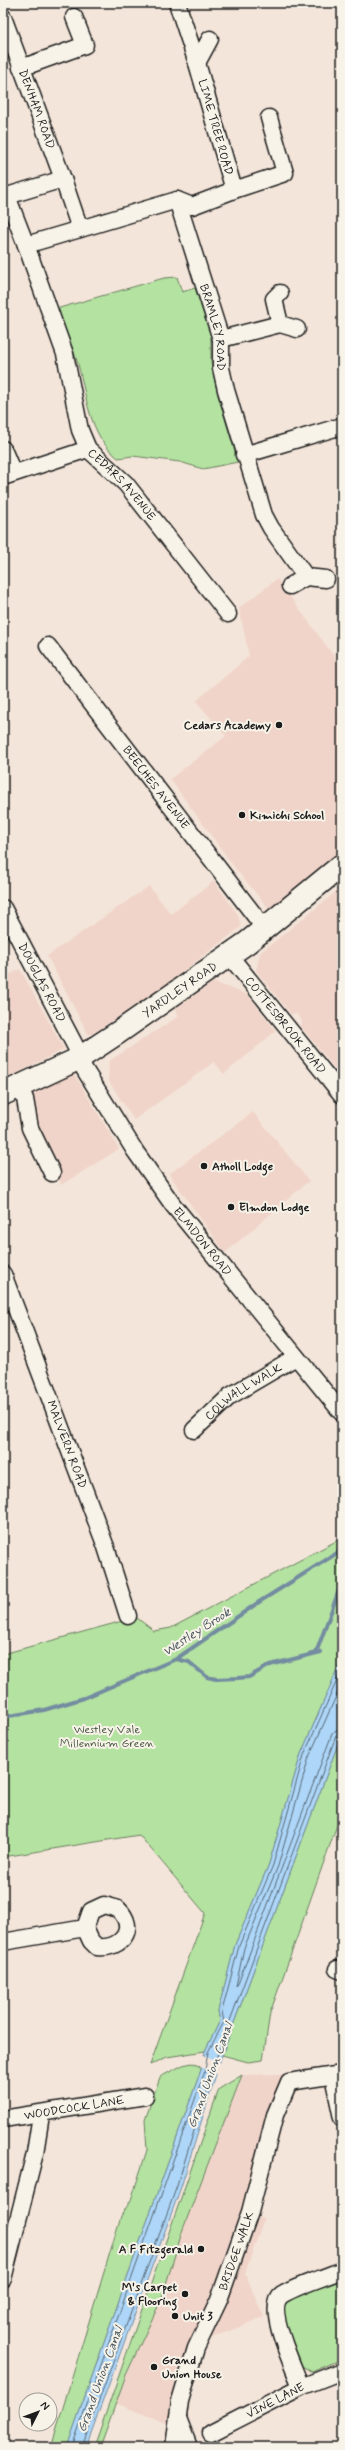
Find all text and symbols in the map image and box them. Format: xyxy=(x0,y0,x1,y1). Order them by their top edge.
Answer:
street label: DENHAM ROAD xyxy=(14,67,58,151)
street label: LIME TREE ROAD xyxy=(194,77,236,177)
street label: BRAMLEY ROAD xyxy=(195,282,228,371)
street label: CEDARS AVENUE xyxy=(84,445,159,524)
place label: Cedars Academy xyxy=(184,718,271,734)
marker: Cedars Academy xyxy=(274,720,284,730)
street label: BEECHES AVENUE xyxy=(118,743,193,833)
place label: Kimichi School xyxy=(250,808,324,824)
marker: Kimichi School xyxy=(237,810,247,820)
street label: DOUGLAS ROAD xyxy=(14,940,68,1025)
street label: YARDLEY ROAD xyxy=(140,959,221,1022)
street label: COTTESBROOK ROAD xyxy=(241,974,329,1078)
place label: Atholl Lodge xyxy=(212,1159,274,1176)
marker: Atholl Lodge xyxy=(199,1161,209,1171)
place label: Elmdon Lodge xyxy=(239,1200,309,1216)
marker: Elmdon Lodge xyxy=(226,1202,236,1212)
street label: ELMDON ROAD xyxy=(169,1204,234,1280)
street label: COLWALL WALK xyxy=(202,1360,285,1424)
street label: MALVERN ROAD xyxy=(42,1398,90,1491)
water label: Westley Brook xyxy=(160,1603,235,1660)
park label: Westley Vale Millennium Green xyxy=(60,1722,155,1752)
water label: Grand Union Canal xyxy=(183,2018,238,2131)
street label: WOODCOCK LANE xyxy=(23,2092,126,2124)
street label: BRIDGE WALK xyxy=(216,2209,259,2293)
place label: A F Fitzgerald xyxy=(119,2242,193,2259)
marker: A F Fitzgerald xyxy=(196,2244,206,2254)
place label: M's Carpet & Flooring xyxy=(122,2280,178,2311)
marker: M's Carpet & Flooring xyxy=(180,2289,190,2299)
place label: Unit 3 xyxy=(183,2309,213,2325)
marker: Unit 3 xyxy=(170,2311,180,2321)
water label: Grand Union Canal xyxy=(73,2322,128,2435)
place label: Grand Union House xyxy=(162,2353,222,2383)
marker: Grand Union House xyxy=(149,2362,159,2372)
street label: VINE LANE xyxy=(244,2380,307,2423)
north arrow xyxy=(18,2392,58,2432)
text: N xyxy=(37,2399,52,2413)

